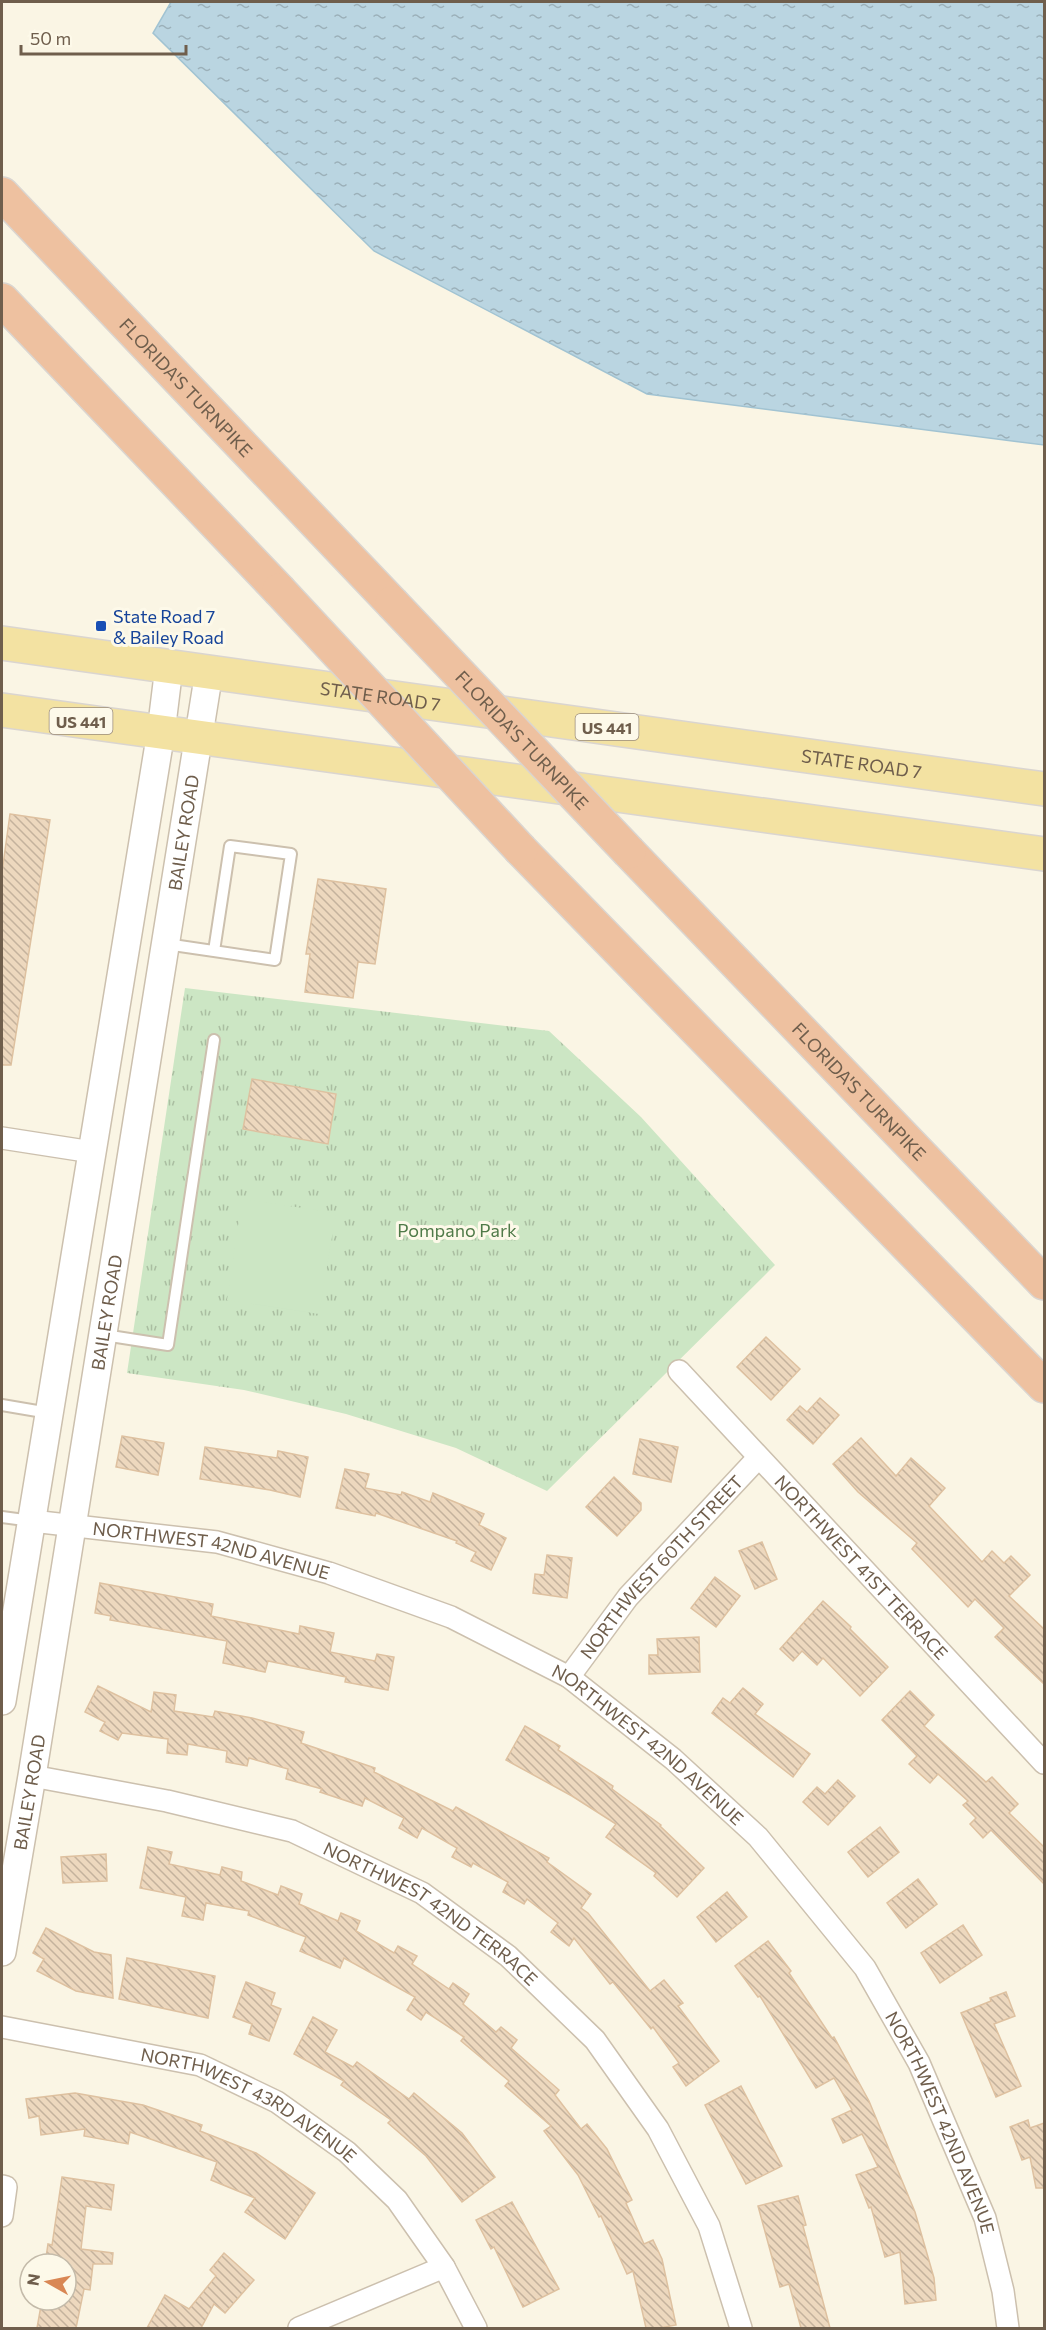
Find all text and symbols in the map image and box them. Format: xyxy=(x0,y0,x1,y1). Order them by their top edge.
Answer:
scale bar xyxy=(21,18,186,56)
text: 50 m xyxy=(30,27,71,49)
street label: FLORIDA'S TURNPIKE xyxy=(115,313,257,461)
place label: State Road 7 & Bailey Road xyxy=(113,605,224,648)
marker: State Road 7 & Bailey Road xyxy=(94,619,108,633)
street label: FLORIDA'S TURNPIKE xyxy=(451,666,593,814)
street label: STATE ROAD 7 xyxy=(319,677,442,715)
road number: US 441 xyxy=(50,708,112,734)
road number: US 441 xyxy=(576,714,638,740)
street label: STATE ROAD 7 xyxy=(800,744,923,783)
street label: BAILEY ROAD xyxy=(163,773,203,892)
street label: FLORIDA'S TURNPIKE xyxy=(788,1017,931,1165)
park label: Pompano Park xyxy=(397,1219,517,1241)
street label: BAILEY ROAD xyxy=(86,1253,126,1372)
street label: NORTHWEST 60TH STREET xyxy=(575,1470,747,1663)
street label: NORTHWEST 41ST TERRACE xyxy=(770,1470,953,1664)
street label: NORTHWEST 42ND AVENUE xyxy=(91,1517,332,1584)
street label: NORTHWEST 42ND AVENUE xyxy=(549,1659,748,1829)
street label: BAILEY ROAD xyxy=(9,1733,49,1852)
street label: NORTHWEST 42ND TERRACE xyxy=(320,1837,542,1990)
street label: NORTHWEST 42ND AVENUE xyxy=(881,2007,999,2236)
street label: NORTHWEST 43RD AVENUE xyxy=(139,2043,361,2166)
north arrow xyxy=(18,2252,78,2312)
text: N xyxy=(22,2272,43,2287)

